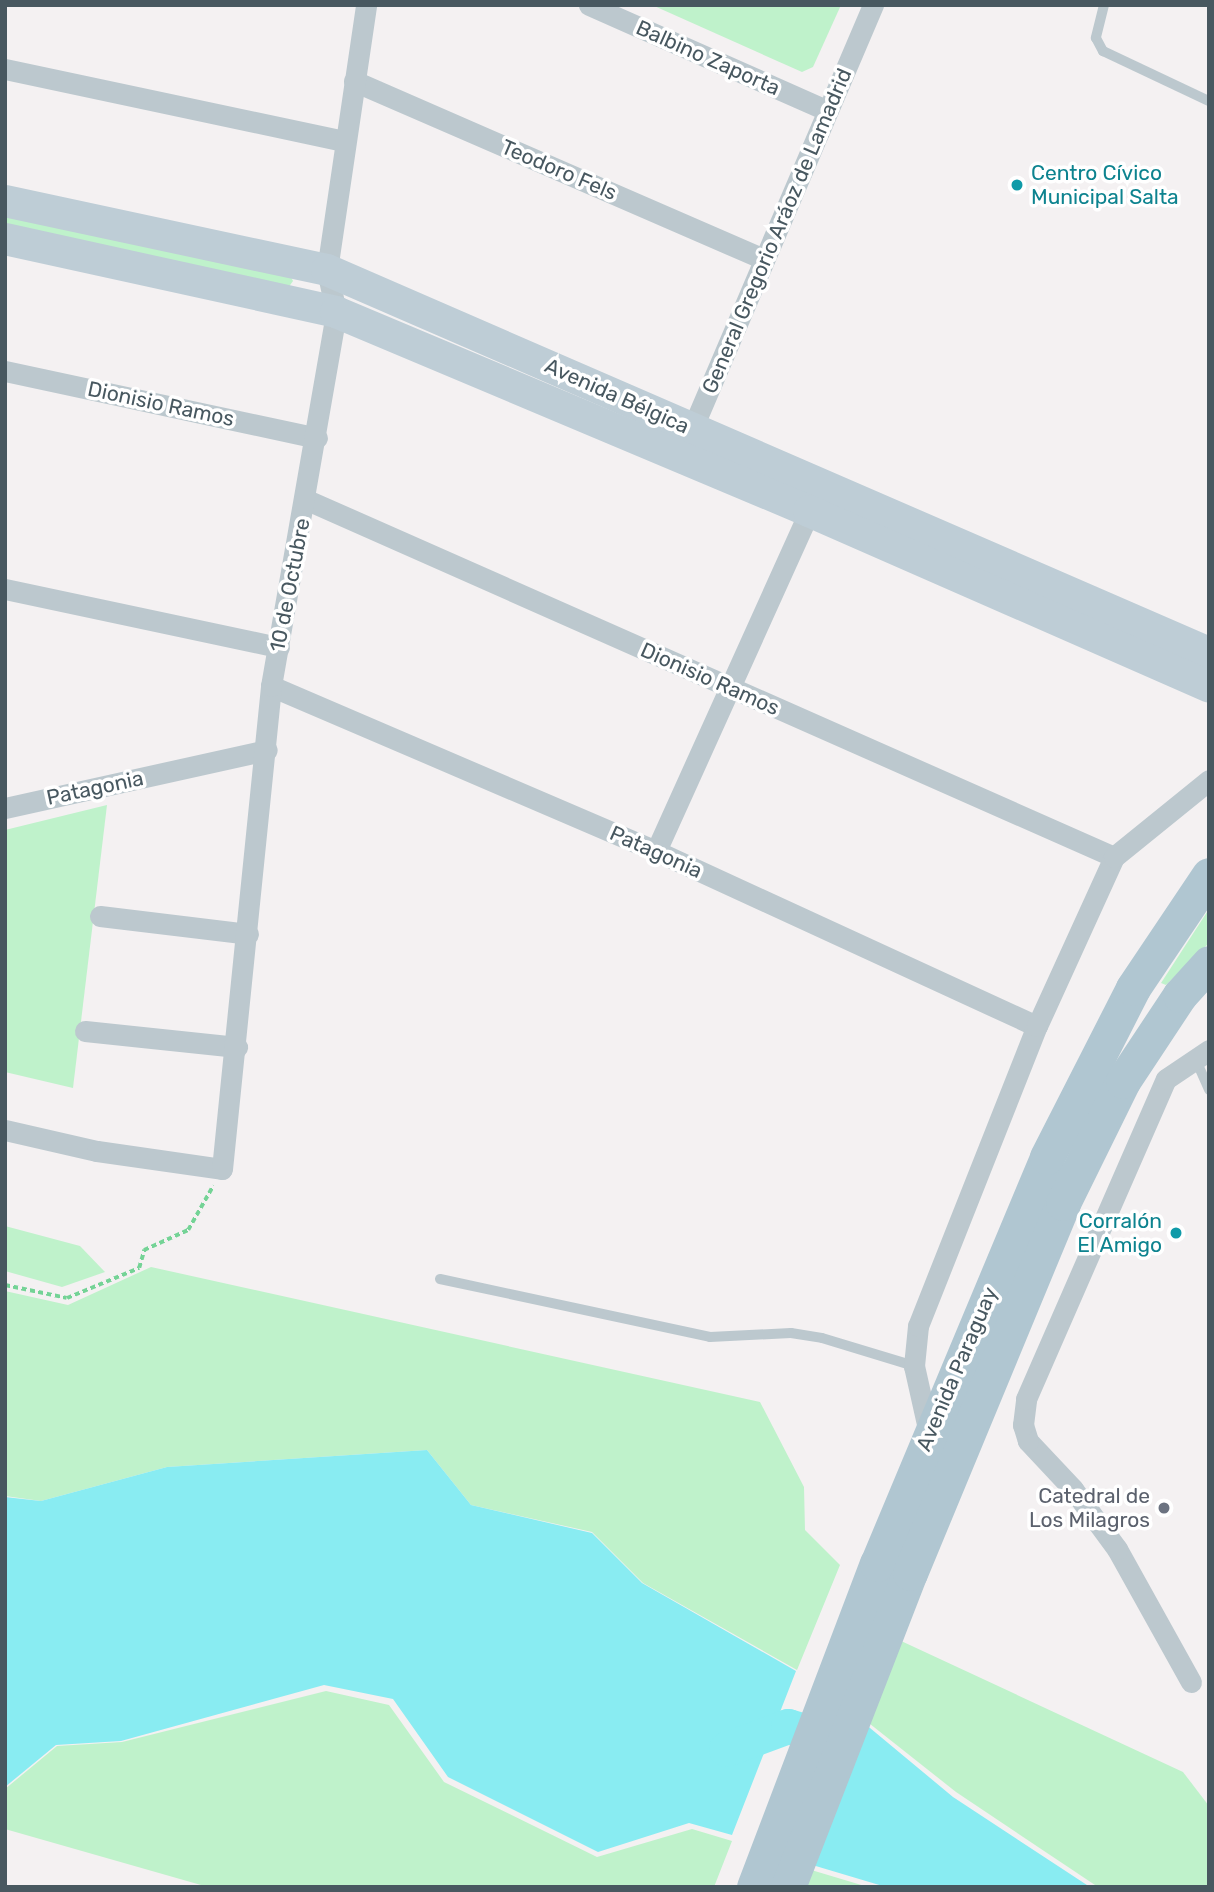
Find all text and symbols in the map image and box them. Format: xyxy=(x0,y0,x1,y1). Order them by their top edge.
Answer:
street label: Balbino Zaporta xyxy=(632,15,784,101)
street label: General Gregorio Aráoz de Lamadrid xyxy=(697,64,857,398)
street label: Teodoro Fels xyxy=(497,134,621,206)
place label: Centro Cívico Municipal Salta xyxy=(1031,160,1179,210)
marker: Centro Cívico Municipal Salta xyxy=(1009,177,1025,193)
street label: Avenida Bélgica xyxy=(541,353,693,439)
street label: Dionisio Ramos xyxy=(85,376,237,432)
street label: 10 de Octubre xyxy=(265,516,315,654)
street label: Dionisio Ramos xyxy=(637,637,783,721)
street label: Patagonia xyxy=(44,765,146,811)
street label: Patagonia xyxy=(606,820,706,884)
place label: Corralón El Amigo xyxy=(1077,1208,1162,1258)
marker: Corralón El Amigo xyxy=(1168,1225,1184,1241)
street label: Avenida Paraguay xyxy=(911,1283,1003,1455)
place label: Catedral de Los Milagros xyxy=(1029,1483,1150,1533)
marker: Catedral de Los Milagros xyxy=(1156,1500,1172,1516)

